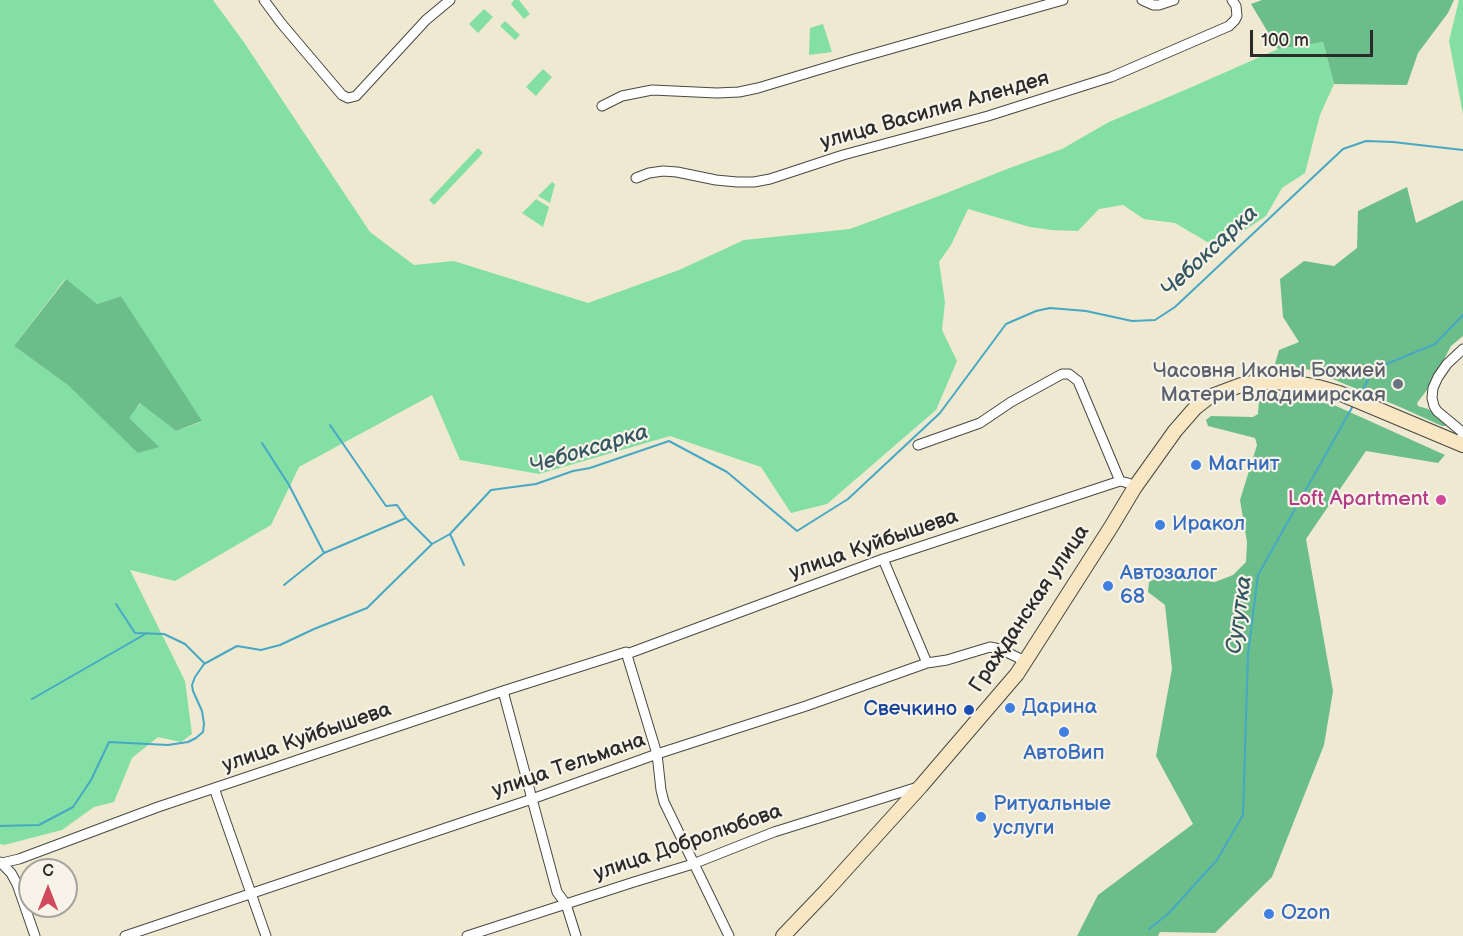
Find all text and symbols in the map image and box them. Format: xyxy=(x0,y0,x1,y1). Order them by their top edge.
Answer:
scale bar xyxy=(1253,18,1376,56)
text: 100 m xyxy=(1261,30,1309,51)
street label: улица Василия Алендея xyxy=(818,66,1052,156)
water label: Чебоксарка xyxy=(1156,200,1264,304)
place label: Часовня Иконы Божией Матери Владимирская xyxy=(1153,359,1386,409)
marker: Часовня Иконы Божией Матери Владимирская xyxy=(1391,377,1405,391)
water label: Чебоксарка xyxy=(526,419,652,481)
place label: Магнит xyxy=(1208,452,1280,478)
marker: Магнит xyxy=(1189,458,1203,472)
place label: Loft Apartment xyxy=(1288,487,1429,513)
marker: Loft Apartment xyxy=(1434,493,1448,507)
street label: улица Куйбышева xyxy=(786,504,962,586)
place label: Иракол xyxy=(1172,512,1245,538)
marker: Иракол xyxy=(1153,518,1167,532)
street label: Гражданская улица xyxy=(965,521,1095,697)
place label: Автозалог 68 xyxy=(1120,561,1217,611)
water label: Сугутка xyxy=(1221,574,1259,656)
marker: Автозалог 68 xyxy=(1101,579,1115,593)
place label: Дарина xyxy=(1022,695,1097,721)
street label: улица Куйбышева xyxy=(219,697,395,779)
place label: Свечкино xyxy=(864,697,957,723)
marker: Дарина xyxy=(1003,701,1017,715)
marker: Свечкино xyxy=(962,703,976,717)
marker: АвтоВип xyxy=(1057,725,1071,739)
street label: улица Тельмана xyxy=(489,728,649,804)
place label: АвтоВип xyxy=(1023,741,1105,767)
place label: Ритуальные услуги xyxy=(993,792,1111,842)
street label: улица Добролюбова xyxy=(591,799,785,887)
marker: Ритуальные услуги xyxy=(974,810,988,824)
north arrow xyxy=(18,858,78,918)
text: С xyxy=(42,862,54,881)
place label: Ozon xyxy=(1281,901,1330,927)
marker: Ozon xyxy=(1262,907,1276,921)

